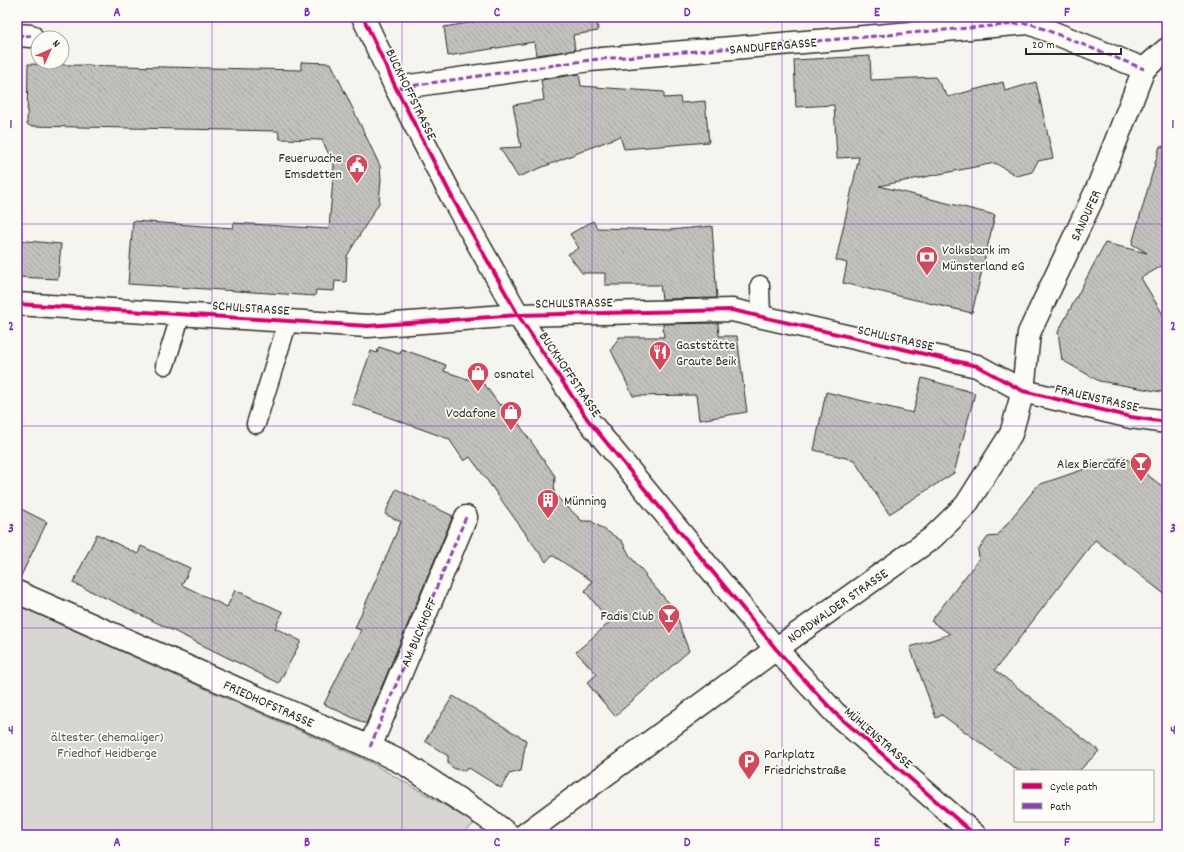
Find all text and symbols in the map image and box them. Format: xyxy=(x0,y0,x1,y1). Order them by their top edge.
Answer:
text: A xyxy=(113,4,121,23)
text: B xyxy=(304,4,310,23)
text: C xyxy=(494,4,501,23)
text: D xyxy=(684,4,691,23)
text: E xyxy=(874,4,881,23)
text: F xyxy=(1064,4,1070,23)
north arrow xyxy=(30,30,70,70)
scale bar xyxy=(1026,30,1121,56)
street label: SANDUFERGASSE xyxy=(729,33,818,61)
text: N xyxy=(48,37,64,52)
text: 20 m xyxy=(1032,37,1055,54)
street label: BUCKHOFFSTRASSE xyxy=(379,46,441,145)
text: 1 xyxy=(10,116,13,135)
text: 1 xyxy=(1172,116,1175,135)
place label: Feuerwache Emsdetten xyxy=(278,149,342,185)
public building icon: Feuerwache Emsdetten xyxy=(344,152,370,185)
street label: SANDUFER xyxy=(1066,187,1107,245)
place label: Volksbank im Münsterland eG xyxy=(942,241,1025,277)
bank icon: Volksbank im Münsterland eG xyxy=(914,244,940,277)
street label: SCHULSTRASSE xyxy=(535,293,614,315)
street label: SCHULSTRASSE xyxy=(211,296,291,322)
text: 2 xyxy=(8,318,14,337)
text: 2 xyxy=(1170,318,1176,337)
street label: SCHULSTRASSE xyxy=(855,320,936,358)
street label: BUCKHOFFSTRASSE xyxy=(533,328,606,422)
place label: Gaststätte Graute Beik xyxy=(676,336,737,372)
restaurant icon: Gaststätte Graute Beik xyxy=(647,339,673,372)
shop icon: osnatel xyxy=(465,360,491,393)
place label: osnatel xyxy=(494,365,534,385)
street label: FRAUENSTRASSE xyxy=(1053,380,1141,418)
shop icon: Vodafone xyxy=(498,399,524,432)
place label: Vodafone xyxy=(446,404,496,424)
bar icon: Alex Biercafé xyxy=(1128,450,1154,483)
place label: Alex Biercafé xyxy=(1057,455,1126,475)
building icon: Münning xyxy=(535,487,561,520)
place label: Münning xyxy=(564,492,606,512)
text: 3 xyxy=(8,520,14,539)
text: 3 xyxy=(1170,520,1176,539)
street label: NORDWALDER STRASSE xyxy=(784,564,893,649)
street label: AM BUCKHOFF xyxy=(396,594,444,671)
bar icon: Fadis Club xyxy=(656,602,682,635)
place label: Fadis Club xyxy=(601,607,654,627)
street label: FRIEDHOFSTRASSE xyxy=(220,676,317,734)
street label: MÜHLENSTRASSE xyxy=(839,703,917,775)
text: 4 xyxy=(8,722,14,741)
text: 4 xyxy=(1170,722,1176,741)
park label: ältester (ehemaliger) Friedhof Heidberge xyxy=(51,728,164,764)
place label: Parkplatz Friedrichstraße xyxy=(764,745,846,781)
parking icon: Parkplatz Friedrichstraße xyxy=(736,748,762,781)
legend xyxy=(1014,770,1154,822)
text: Cycle path xyxy=(1050,779,1098,796)
text: Path xyxy=(1050,799,1071,816)
text: A xyxy=(113,834,121,852)
text: B xyxy=(304,834,310,852)
text: C xyxy=(494,834,501,852)
text: D xyxy=(684,834,691,852)
text: E xyxy=(874,834,881,852)
text: F xyxy=(1064,834,1070,852)

